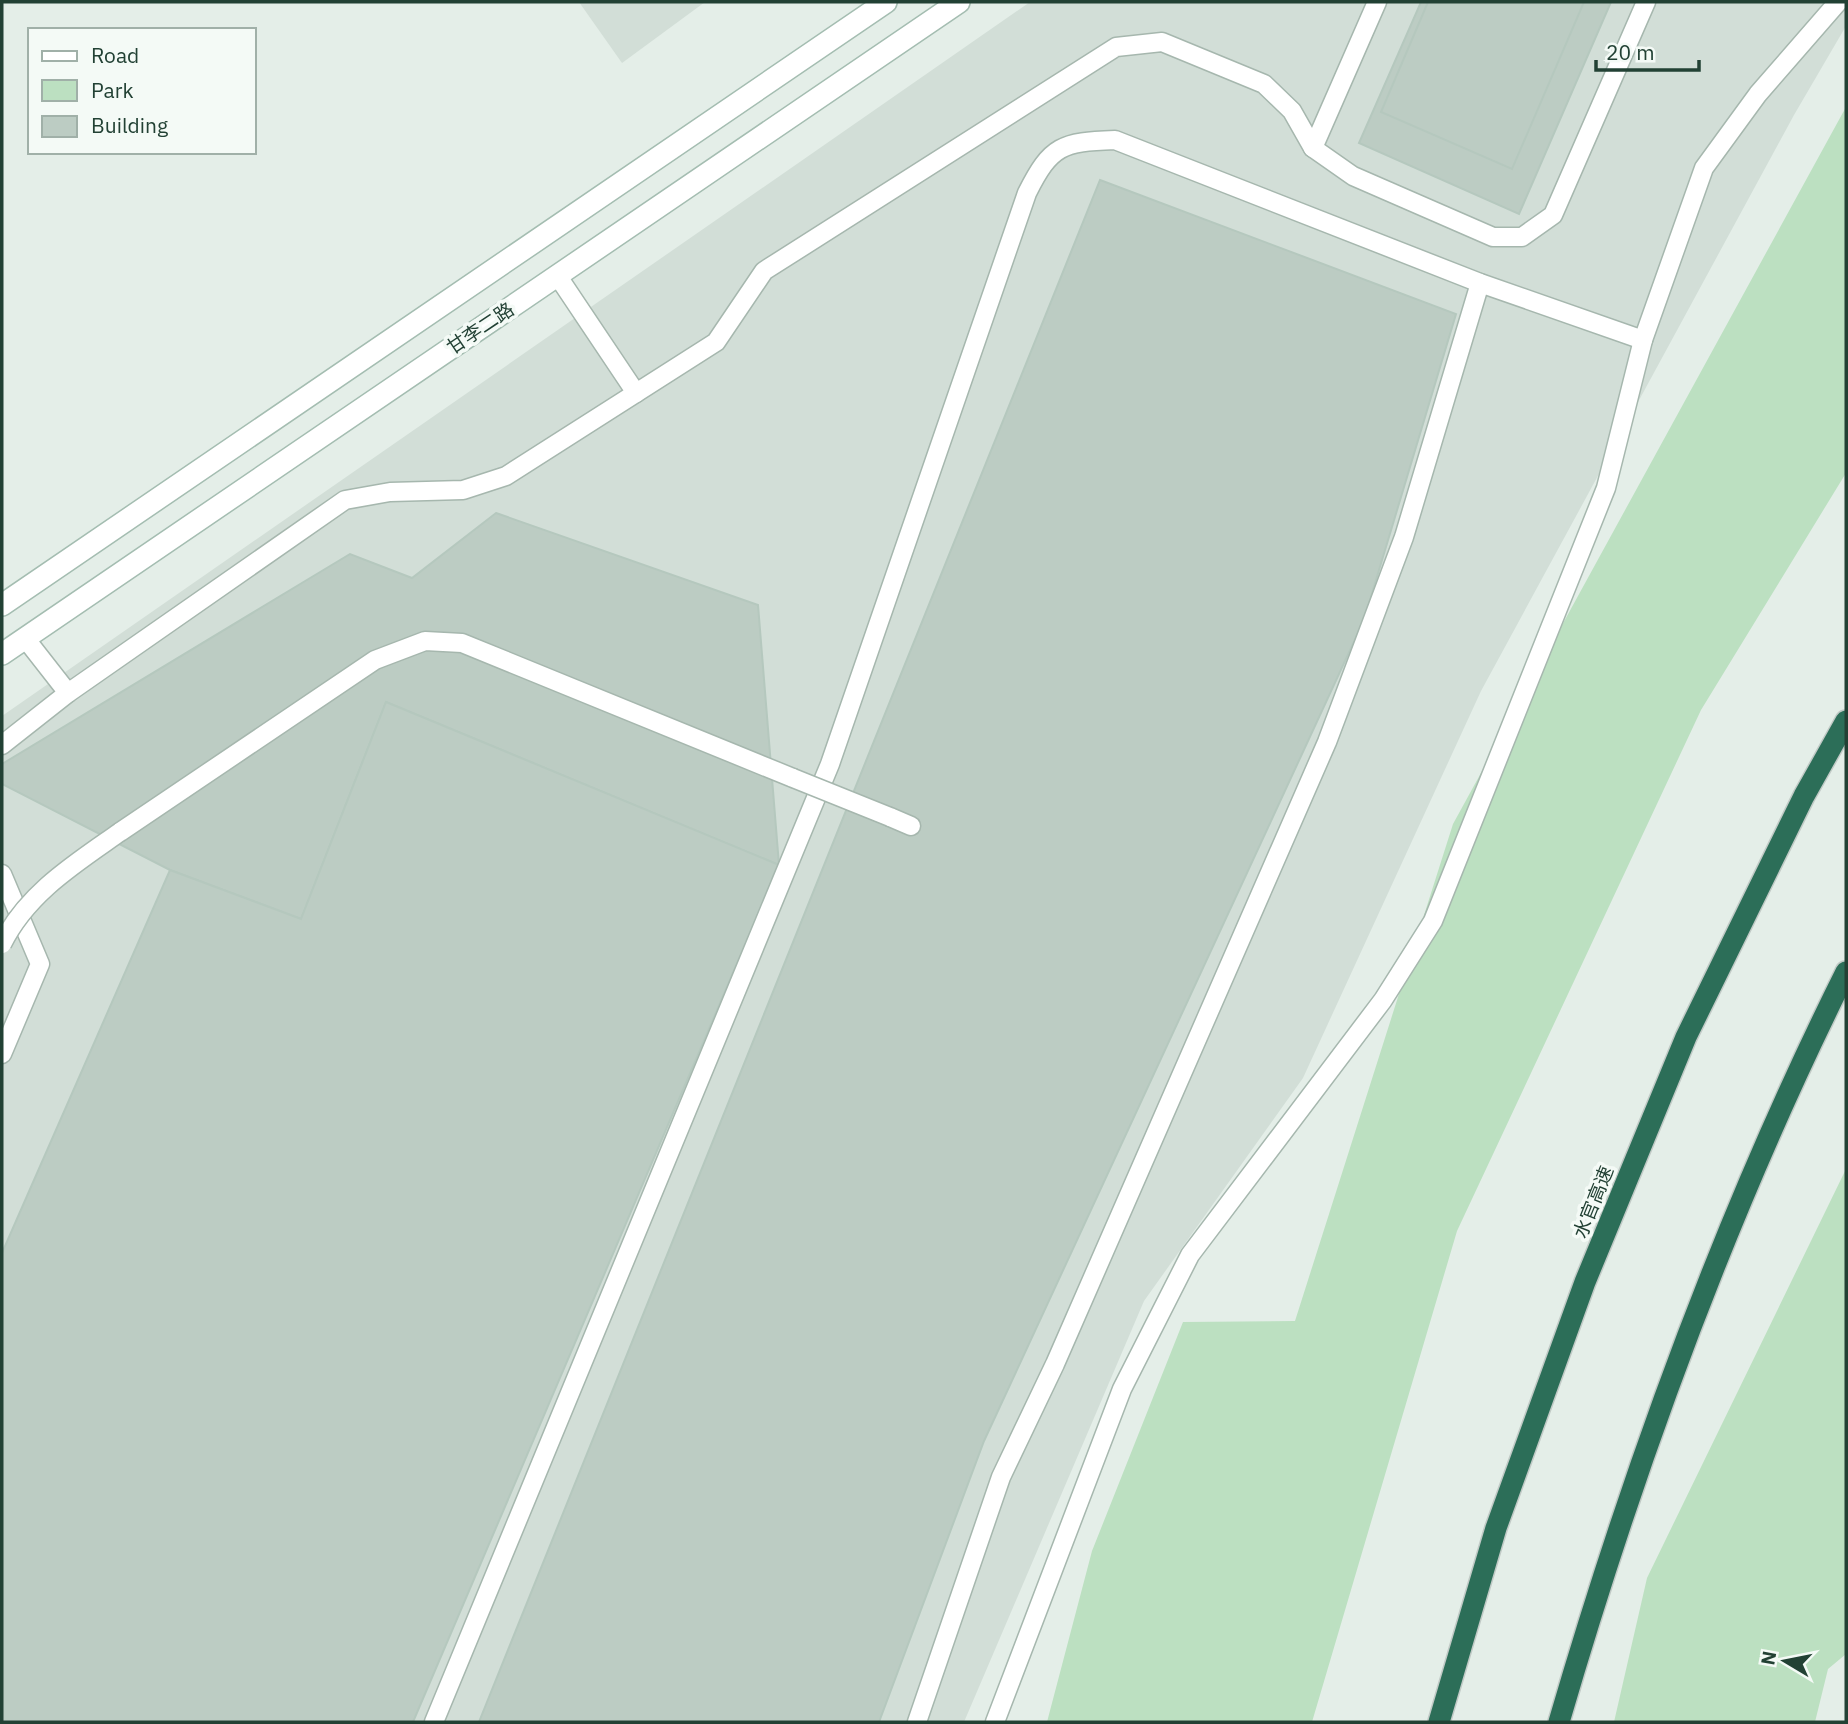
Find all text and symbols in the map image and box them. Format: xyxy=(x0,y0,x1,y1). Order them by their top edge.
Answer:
legend xyxy=(28,28,256,154)
scale bar xyxy=(1596,28,1699,72)
text: 20 m xyxy=(1606,38,1655,66)
text: Road xyxy=(91,41,139,69)
text: Park xyxy=(91,76,134,104)
text: Building xyxy=(91,111,168,139)
street label: 甘李二路 xyxy=(442,297,518,359)
street label: 水官高速 xyxy=(1568,1162,1618,1242)
north arrow xyxy=(1750,1626,1820,1696)
text: N xyxy=(1755,1649,1781,1667)

